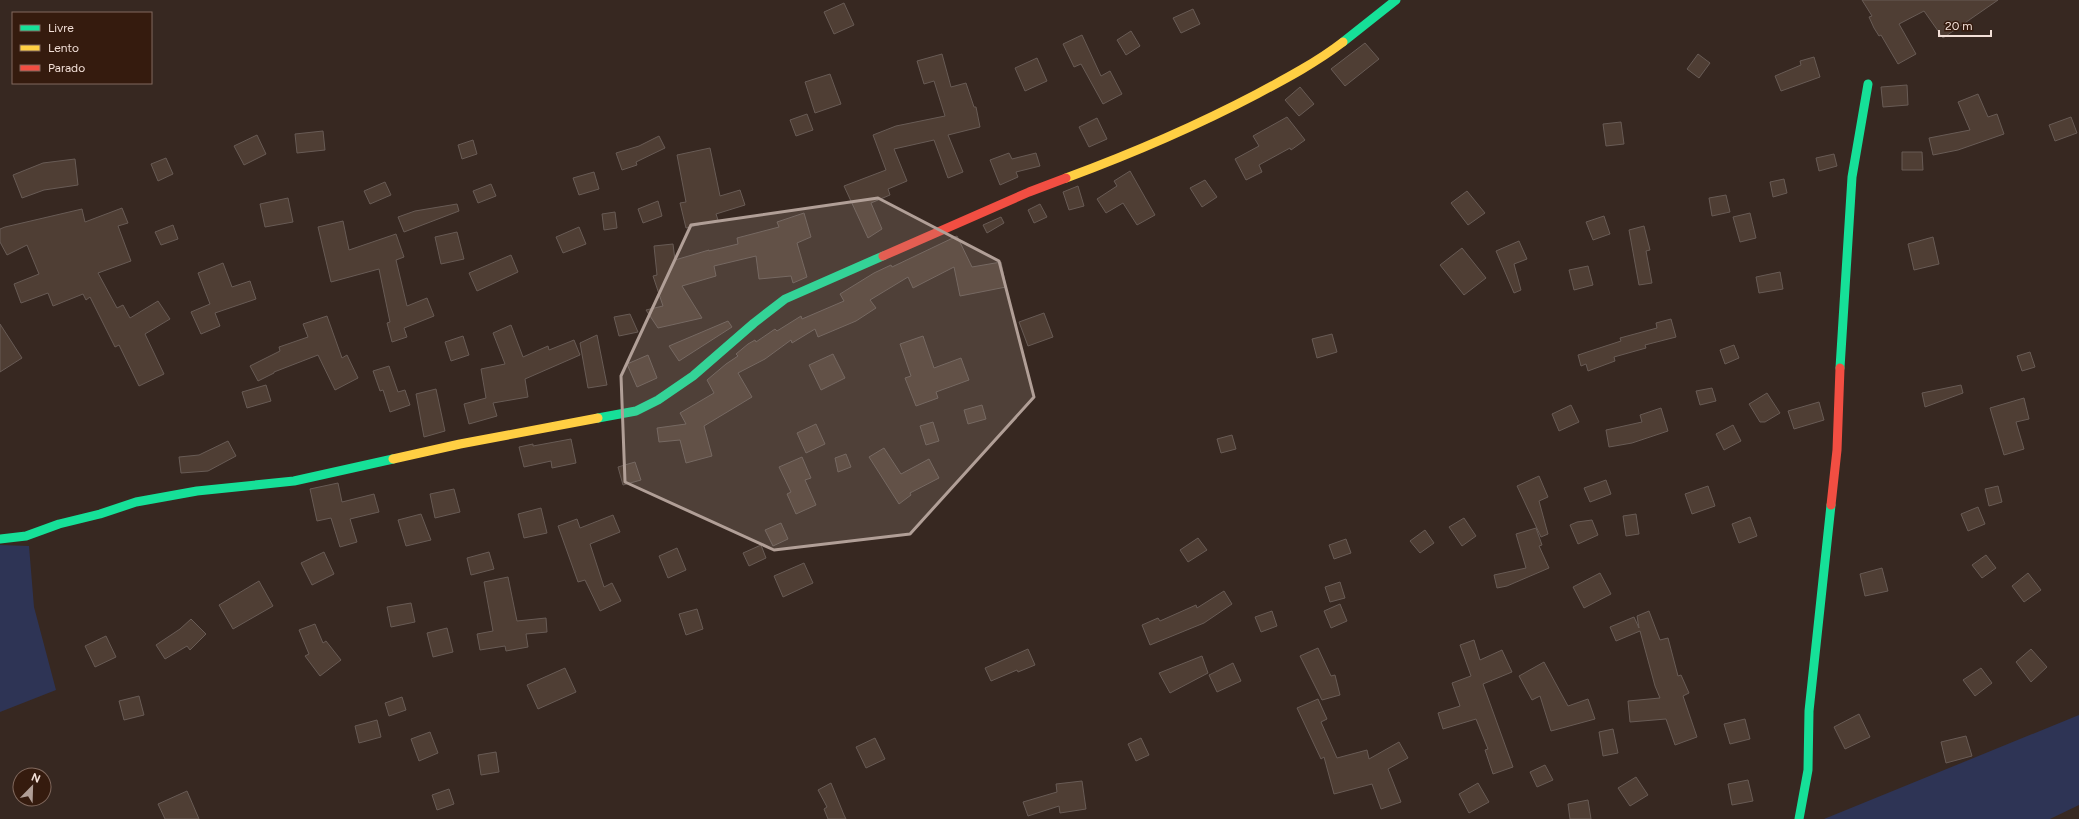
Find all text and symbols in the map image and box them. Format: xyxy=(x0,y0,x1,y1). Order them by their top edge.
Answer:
legend xyxy=(12,12,152,84)
scale bar xyxy=(1939,12,1991,38)
text: 20 m xyxy=(1945,19,1973,33)
text: Livre xyxy=(48,21,74,35)
text: Lento xyxy=(48,41,79,55)
text: Parado xyxy=(48,61,85,75)
north arrow xyxy=(12,767,52,807)
text: N xyxy=(29,771,42,786)

